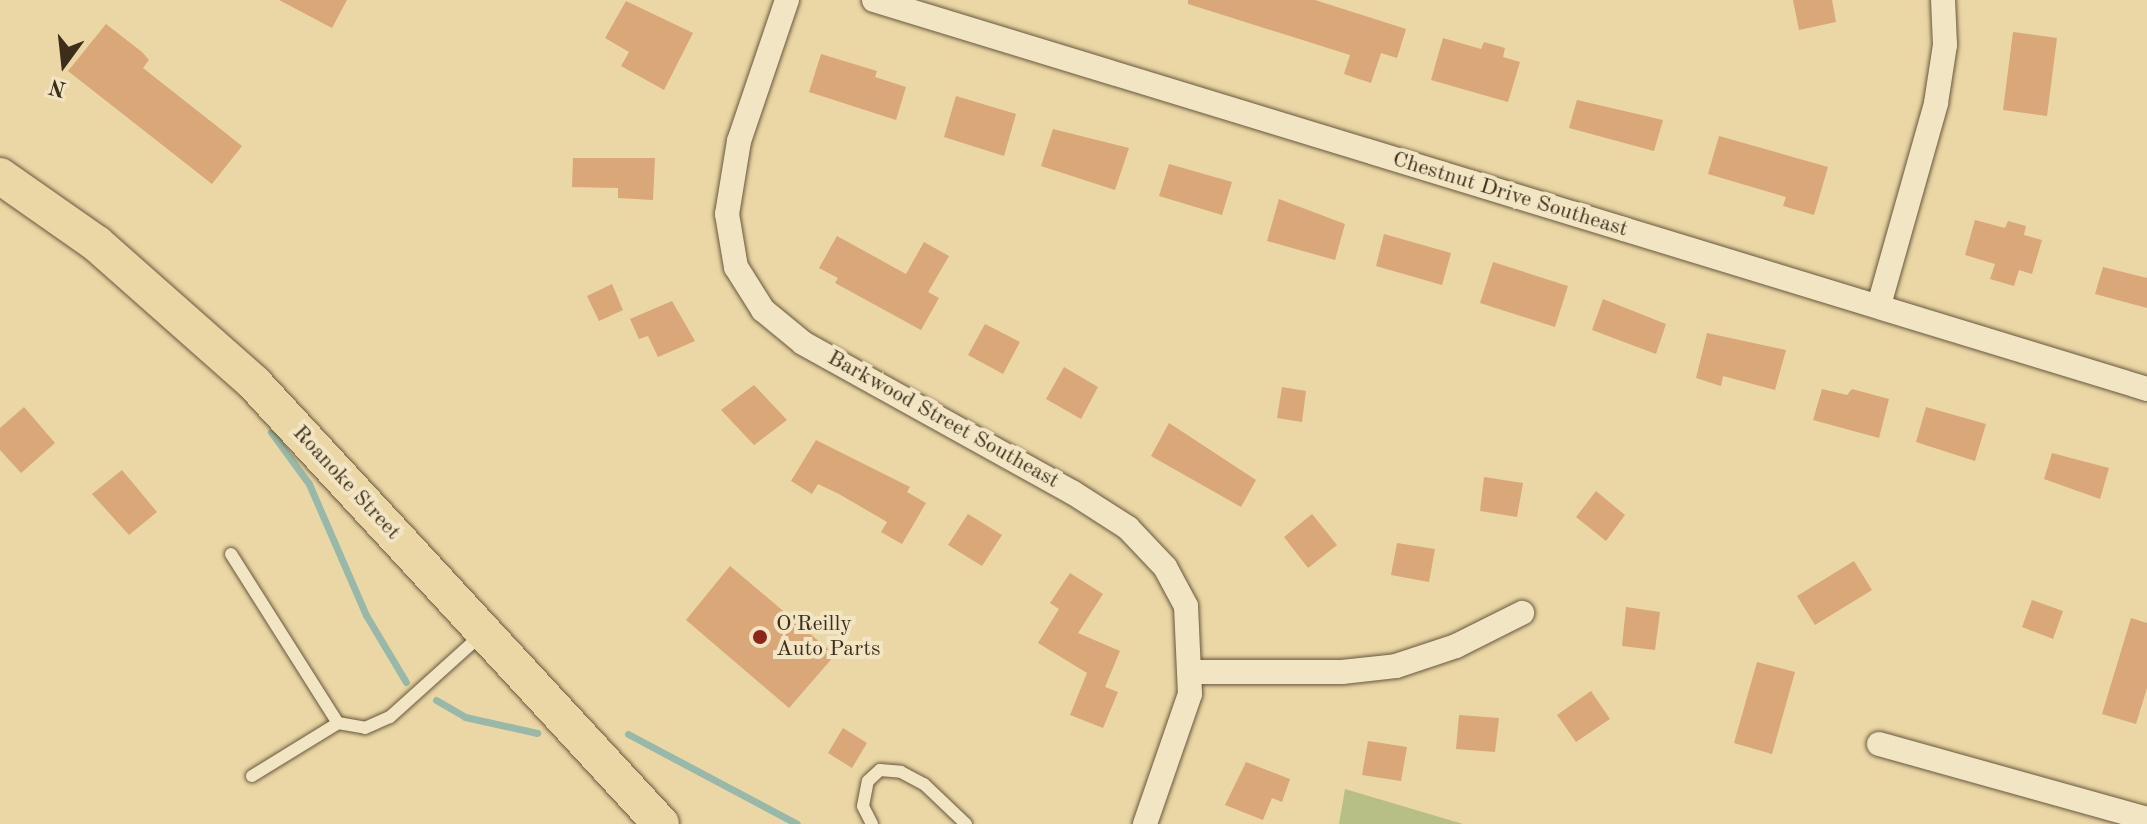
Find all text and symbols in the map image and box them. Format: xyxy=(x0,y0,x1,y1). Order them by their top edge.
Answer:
north arrow xyxy=(24,24,104,104)
text: N xyxy=(47,74,69,100)
street label: Chestnut Drive Southeast xyxy=(1389,147,1631,243)
street label: Barkwood Street Southeast xyxy=(823,345,1063,495)
street label: Roanoke Street xyxy=(286,420,406,546)
place label: O'Reilly Auto Parts xyxy=(776,611,880,662)
marker: O'Reilly Auto Parts xyxy=(751,628,769,646)

